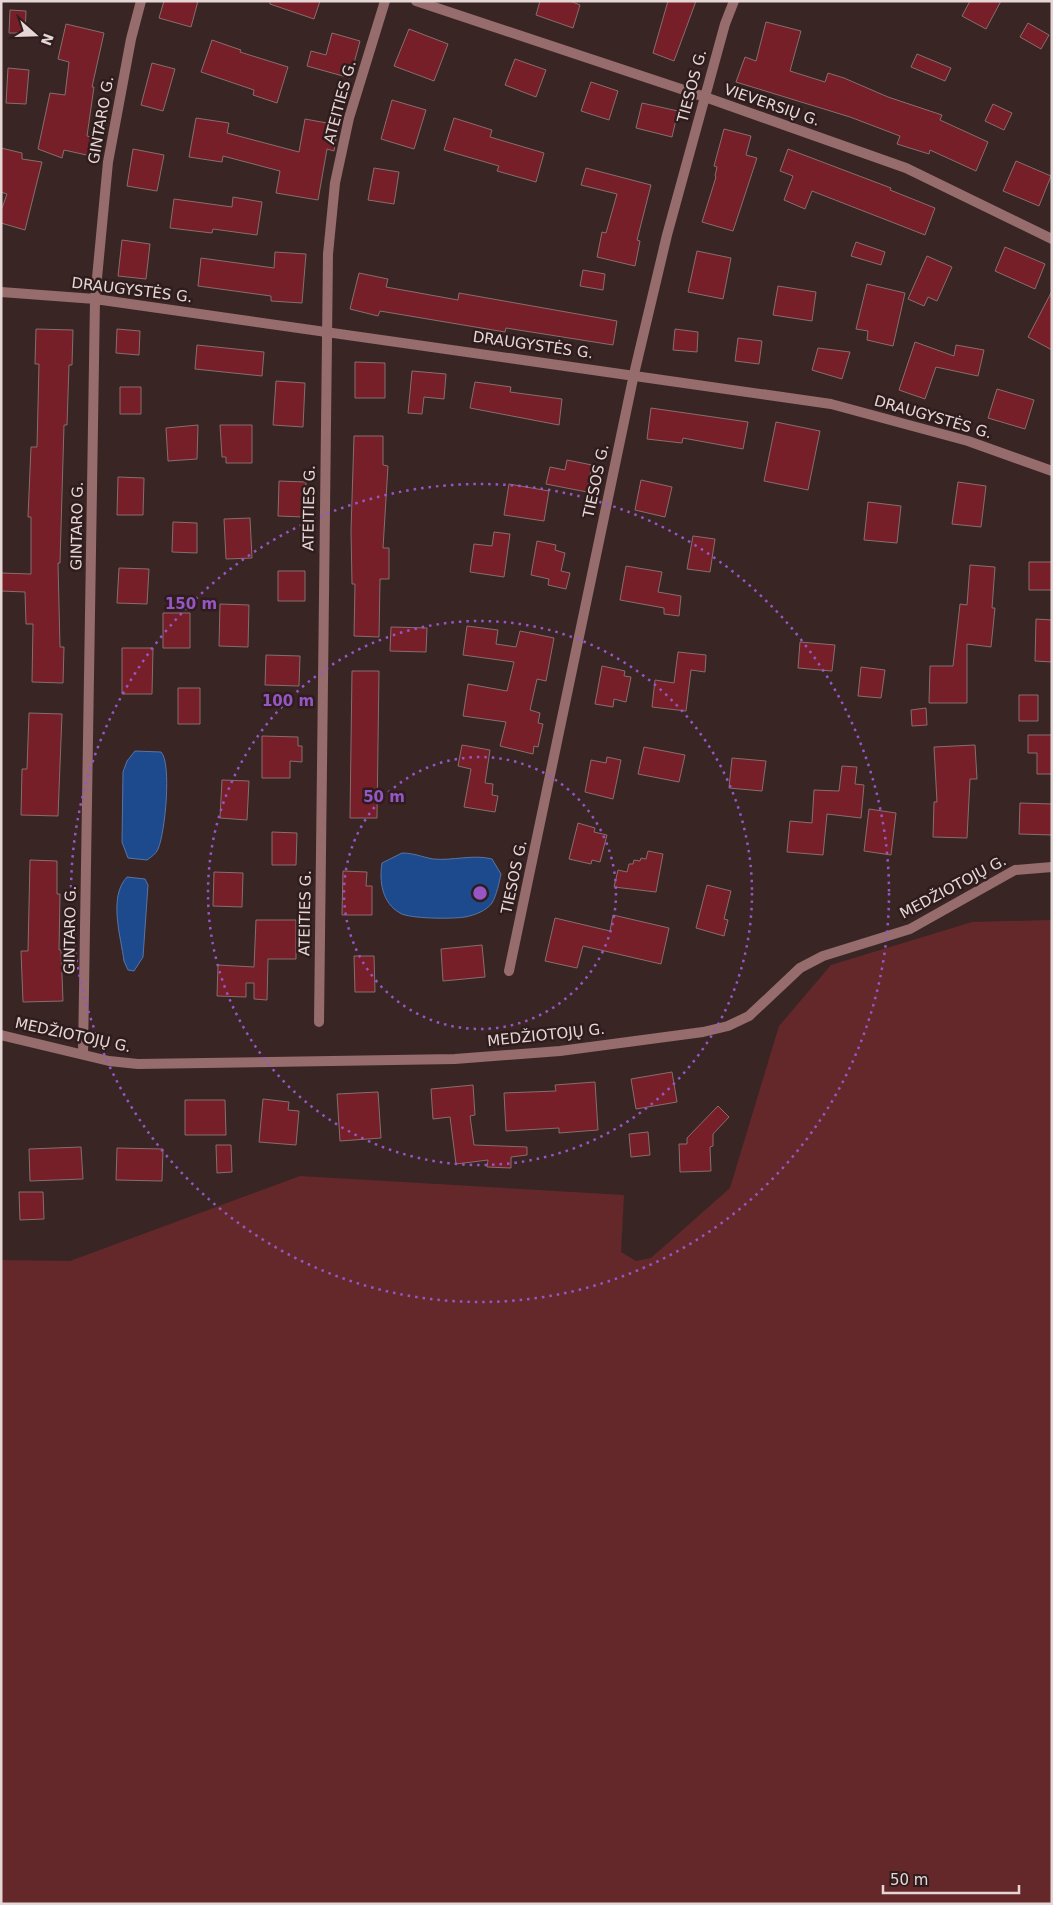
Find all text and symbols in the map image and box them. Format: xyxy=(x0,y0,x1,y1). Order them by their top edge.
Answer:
north arrow xyxy=(10,10,60,60)
text: N xyxy=(38,31,57,48)
street label: TIESOS G. xyxy=(673,47,710,126)
street label: ATEITIES G. xyxy=(320,58,360,146)
street label: GINTARO G. xyxy=(84,75,118,165)
street label: VIEVERSIŲ G. xyxy=(722,80,822,130)
street label: DRAUGYSTĖS G. xyxy=(71,273,194,306)
street label: DRAUGYSTĖS G. xyxy=(472,327,595,362)
street label: DRAUGYSTĖS G. xyxy=(872,391,994,442)
street label: TIESOS G. xyxy=(579,442,613,521)
street label: ATEITIES G. xyxy=(299,465,319,551)
street label: GINTARO G. xyxy=(67,481,87,571)
text: 150 m xyxy=(165,595,217,613)
text: 100 m xyxy=(262,692,314,710)
text: 50 m xyxy=(363,788,405,806)
street label: TIESOS G. xyxy=(497,838,531,917)
street label: MEDŽIOTOJŲ G. xyxy=(896,850,1009,923)
street label: ATEITIES G. xyxy=(295,870,315,956)
centre of rings xyxy=(471,884,489,902)
street label: GINTARO G. xyxy=(60,885,80,975)
street label: MEDŽIOTOJŲ G. xyxy=(13,1013,133,1056)
street label: MEDŽIOTOJŲ G. xyxy=(486,1019,606,1050)
scale bar xyxy=(883,1862,1019,1894)
text: 50 m xyxy=(890,1871,928,1889)

